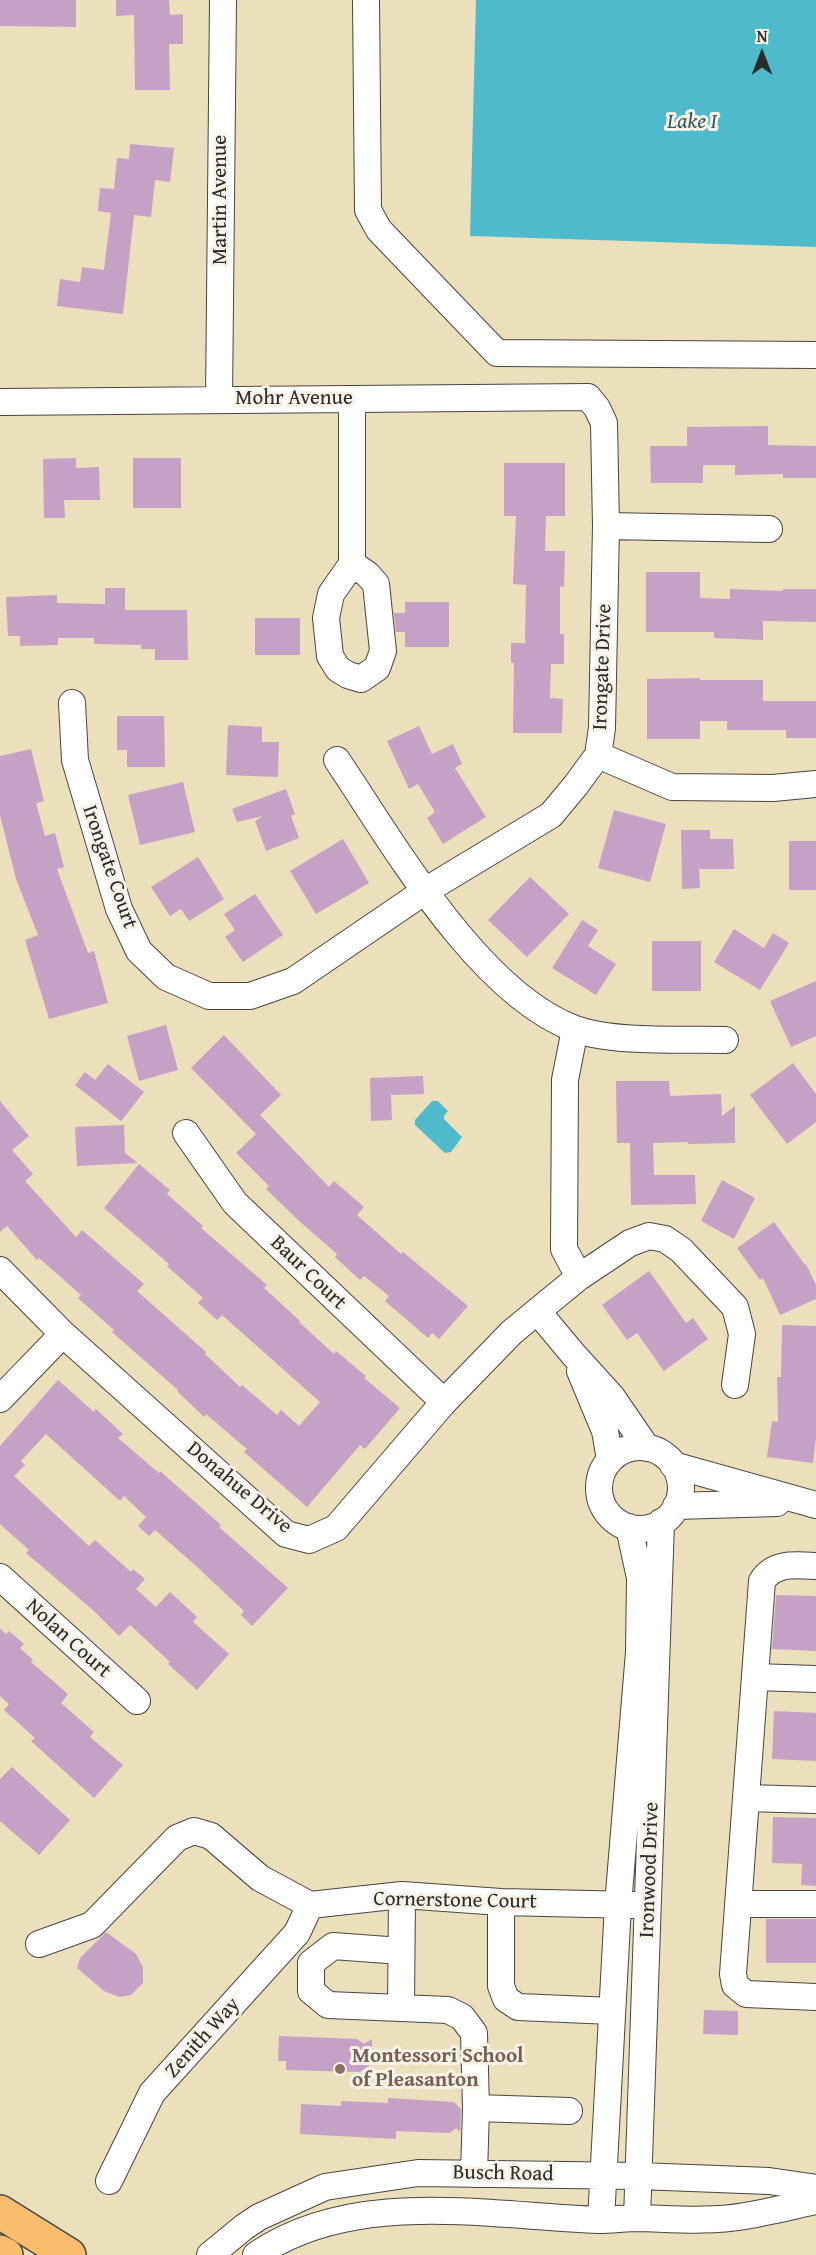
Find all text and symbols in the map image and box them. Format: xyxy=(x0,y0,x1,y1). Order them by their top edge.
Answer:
north arrow xyxy=(732,24,792,84)
text: N xyxy=(757,24,767,48)
water label: Lake I xyxy=(667,109,717,135)
street label: Martin Avenue xyxy=(208,135,234,265)
street label: Mohr Avenue xyxy=(235,386,353,412)
street label: Irongate Drive xyxy=(588,603,618,731)
street label: Irongate Court xyxy=(76,802,142,932)
street label: Baur Court xyxy=(265,1231,351,1315)
street label: Donahue Drive xyxy=(181,1437,297,1539)
street label: Nolan Court xyxy=(20,1594,116,1684)
street label: Ironwood Drive xyxy=(635,1801,665,1939)
street label: Cornerstone Court xyxy=(373,1887,537,1915)
street label: Zenith Way xyxy=(160,1992,246,2084)
place label: Montessori School of Pleasanton xyxy=(352,2044,524,2094)
marker: Montessori School of Pleasanton xyxy=(333,2062,347,2076)
street label: Busch Road xyxy=(452,2161,554,2187)

